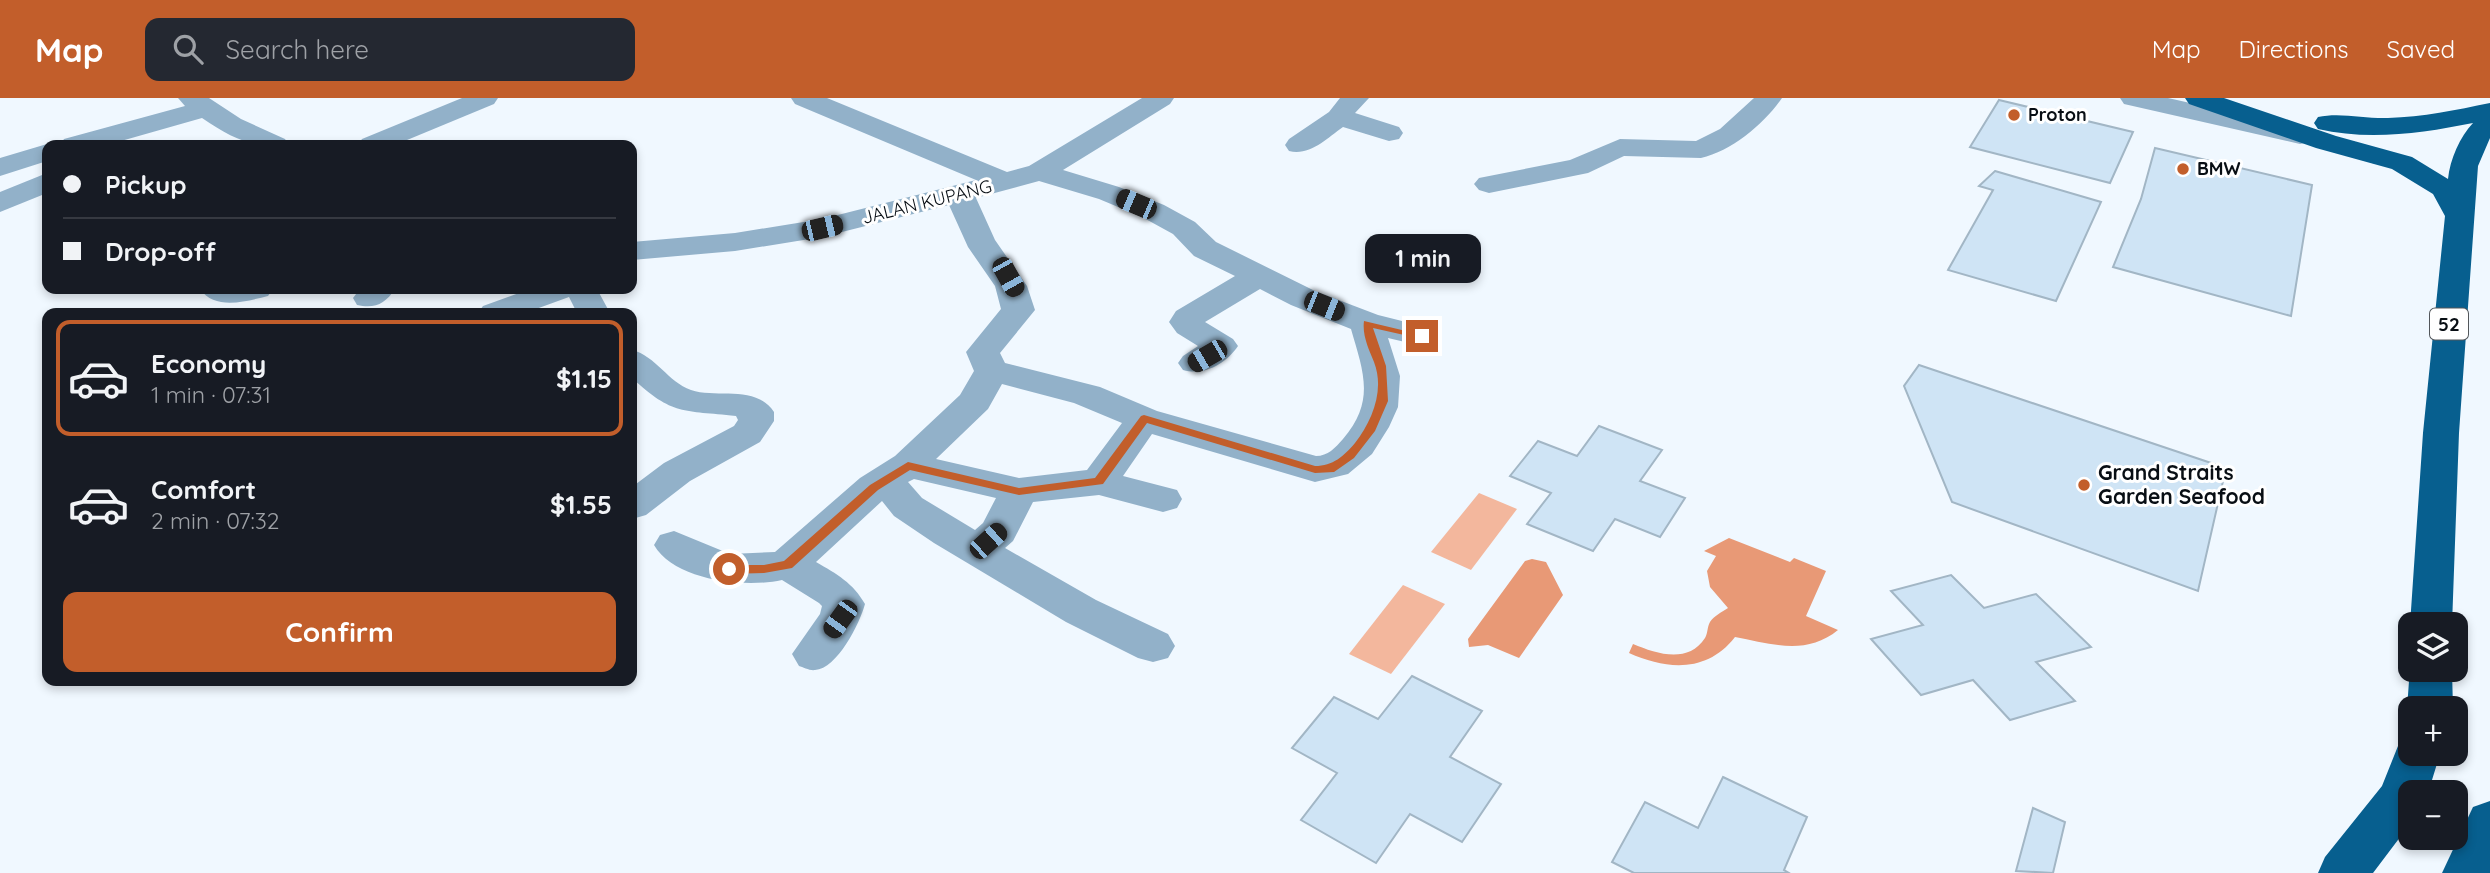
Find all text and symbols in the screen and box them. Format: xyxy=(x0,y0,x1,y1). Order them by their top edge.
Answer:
search box xyxy=(145,18,635,81)
text: Map xyxy=(35,29,103,70)
icon: search xyxy=(169,30,207,68)
text: Search here xyxy=(225,33,369,66)
text: Map xyxy=(2152,34,2201,64)
text: Directions xyxy=(2239,34,2349,64)
text: Saved xyxy=(2387,34,2455,64)
place label: Proton xyxy=(2028,103,2087,126)
marker: Proton xyxy=(2006,107,2022,123)
place label: BMW xyxy=(2197,157,2241,180)
marker: BMW xyxy=(2175,161,2191,177)
text: Pickup xyxy=(105,168,187,201)
street label: JALAN KUPANG xyxy=(860,174,994,229)
car xyxy=(1113,186,1160,222)
car xyxy=(800,213,845,243)
callout: 1 min xyxy=(1364,234,1480,284)
text: Drop-off xyxy=(105,235,216,268)
text: 1 min xyxy=(1395,244,1451,273)
car xyxy=(989,254,1028,300)
car xyxy=(1301,288,1348,324)
road number: 52 xyxy=(2430,308,2468,340)
route end xyxy=(1406,320,1438,352)
car xyxy=(1184,336,1231,376)
icon: car xyxy=(67,347,130,410)
text: Economy xyxy=(151,347,266,380)
text: $1.15 xyxy=(556,362,612,395)
text: 1 min · 07:31 xyxy=(151,380,271,409)
place label: Grand Straits Garden Seafood xyxy=(2098,459,2265,509)
icon: car xyxy=(67,473,130,536)
text: Comfort xyxy=(151,473,256,506)
marker: Grand Straits Garden Seafood xyxy=(2076,477,2092,493)
text: $1.55 xyxy=(550,488,612,521)
text: 2 min · 07:32 xyxy=(151,506,280,535)
car xyxy=(966,519,1011,563)
route start xyxy=(713,553,745,585)
button: Confirm xyxy=(63,592,616,672)
car xyxy=(820,596,861,642)
map controls xyxy=(2398,612,2468,850)
button: layers xyxy=(2398,612,2468,682)
button: + xyxy=(2398,696,2468,766)
button: − xyxy=(2398,780,2468,850)

